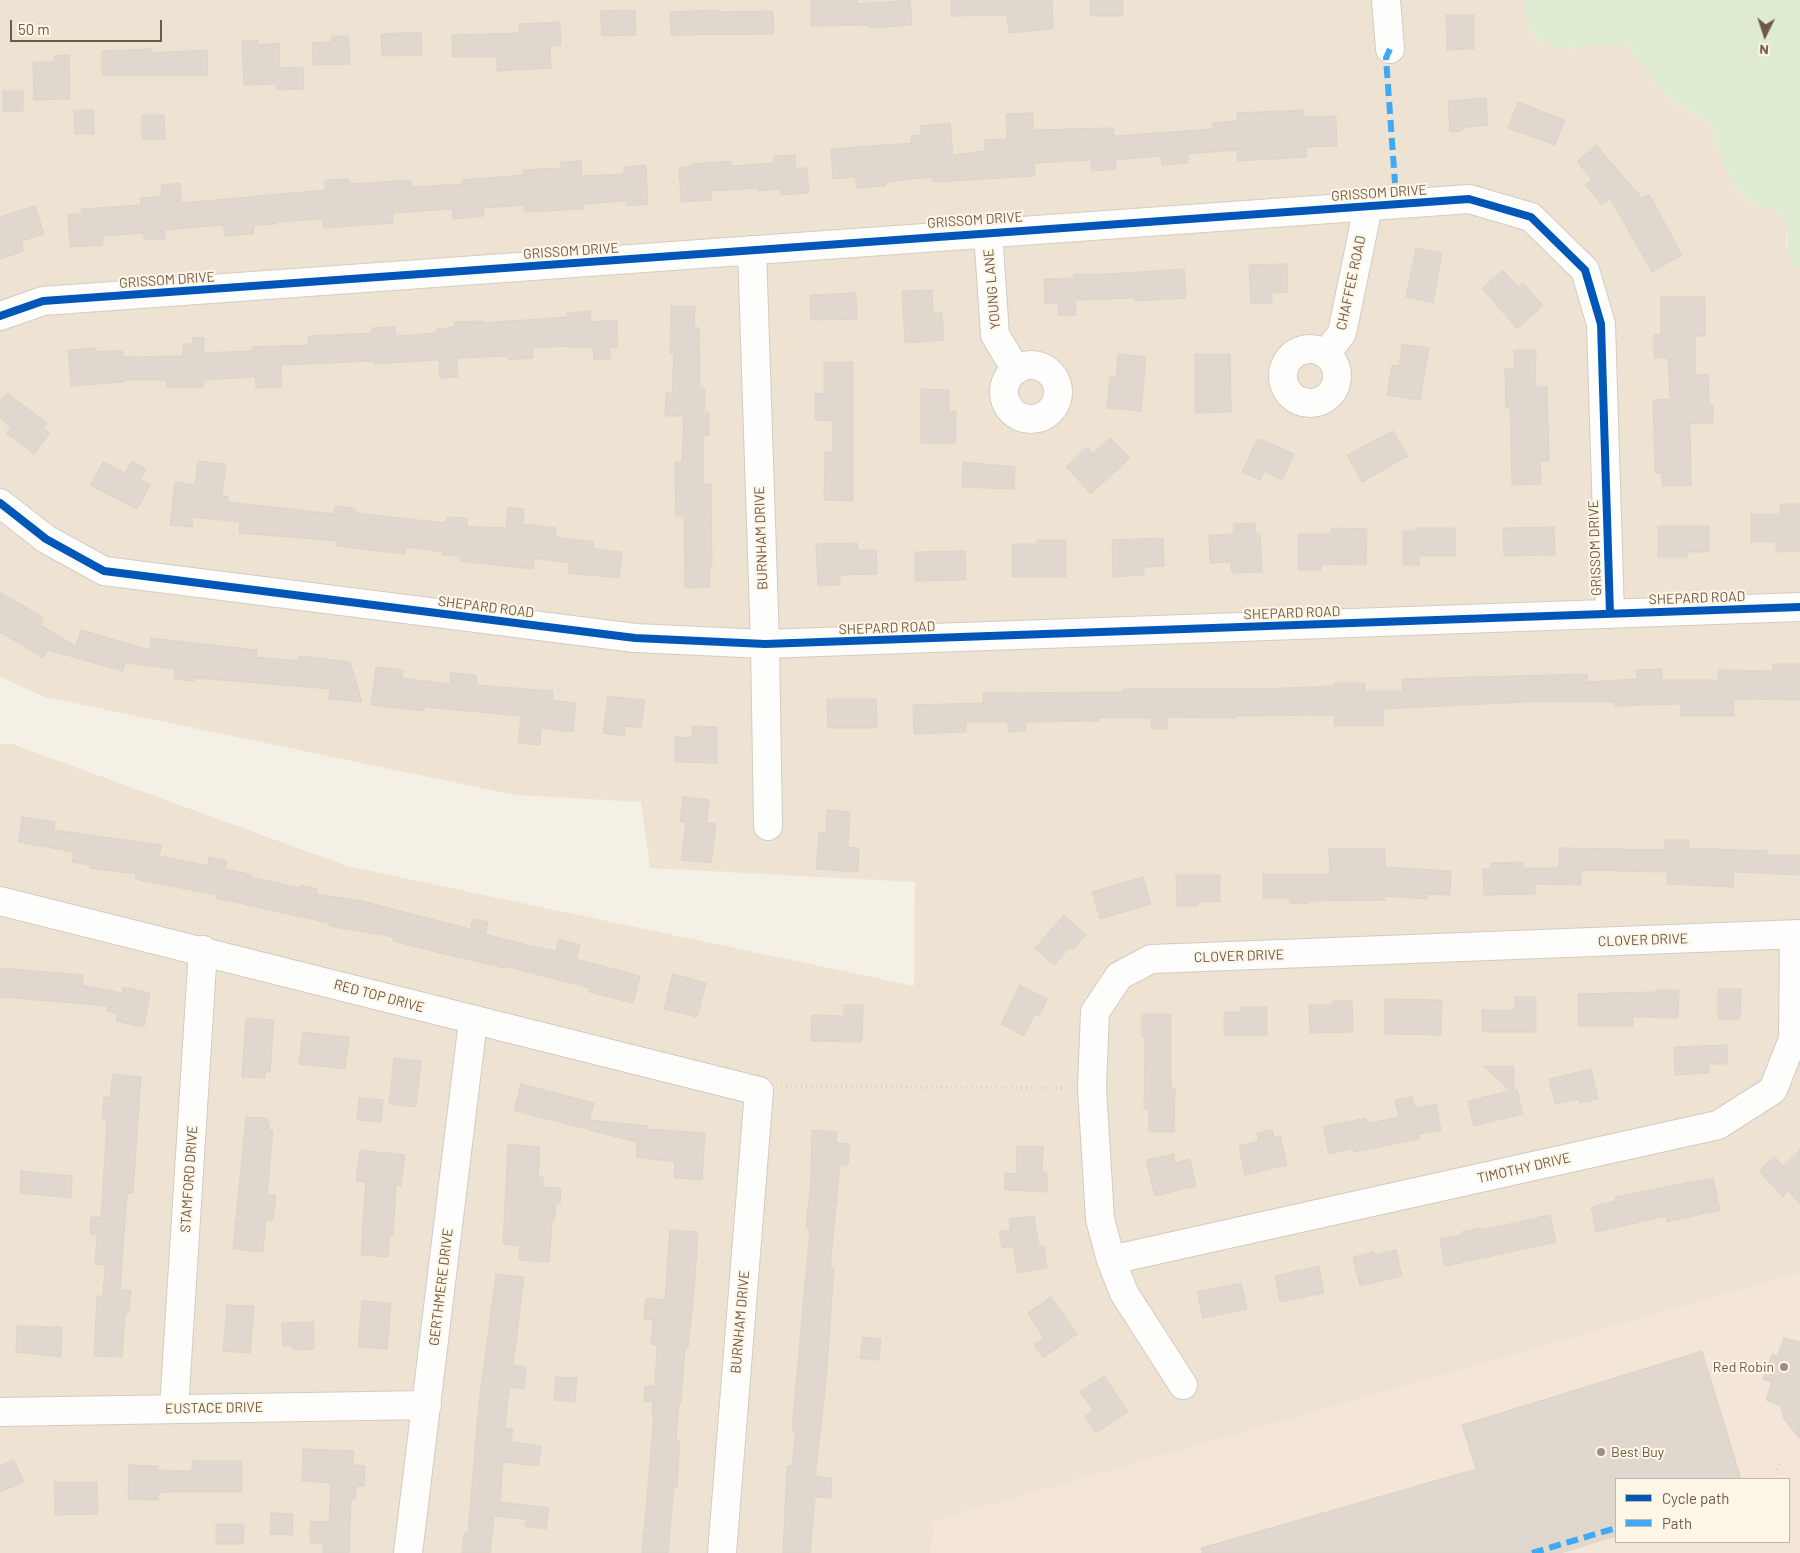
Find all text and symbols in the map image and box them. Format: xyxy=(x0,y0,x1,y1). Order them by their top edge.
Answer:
scale bar xyxy=(12,10,165,42)
north arrow xyxy=(1740,10,1790,60)
text: 50 m xyxy=(18,20,50,38)
text: N xyxy=(1759,42,1769,59)
street label: GRISSOM DRIVE xyxy=(1331,181,1427,205)
street label: GRISSOM DRIVE xyxy=(927,208,1023,232)
street label: CHAFFEE ROAD xyxy=(1333,234,1369,332)
street label: GRISSOM DRIVE xyxy=(523,239,619,263)
street label: YOUNG LANE xyxy=(980,248,1004,330)
street label: GRISSOM DRIVE xyxy=(119,268,215,292)
street label: BURNHAM DRIVE xyxy=(751,486,771,590)
street label: GRISSOM DRIVE xyxy=(1585,500,1605,596)
street label: SHEPARD ROAD xyxy=(1648,588,1746,608)
street label: SHEPARD ROAD xyxy=(437,593,535,621)
street label: SHEPARD ROAD xyxy=(1243,603,1341,623)
street label: SHEPARD ROAD xyxy=(838,618,936,638)
street label: CLOVER DRIVE xyxy=(1598,930,1688,950)
street label: CLOVER DRIVE xyxy=(1194,946,1284,966)
street label: RED TOP DRIVE xyxy=(332,976,426,1016)
street label: STAMFORD DRIVE xyxy=(177,1125,201,1233)
street label: TIMOTHY DRIVE xyxy=(1476,1149,1572,1187)
street label: GERTHMERE DRIVE xyxy=(425,1227,457,1347)
street label: BURNHAM DRIVE xyxy=(727,1270,753,1374)
place label: Red Robin xyxy=(1713,1359,1774,1375)
marker: Red Robin xyxy=(1778,1361,1790,1373)
street label: EUSTACE DRIVE xyxy=(165,1399,263,1417)
place label: Best Buy xyxy=(1611,1444,1664,1460)
marker: Best Buy xyxy=(1595,1446,1607,1458)
legend xyxy=(1615,1478,1790,1543)
text: Cycle path xyxy=(1662,1489,1729,1507)
text: Path xyxy=(1662,1514,1692,1532)

